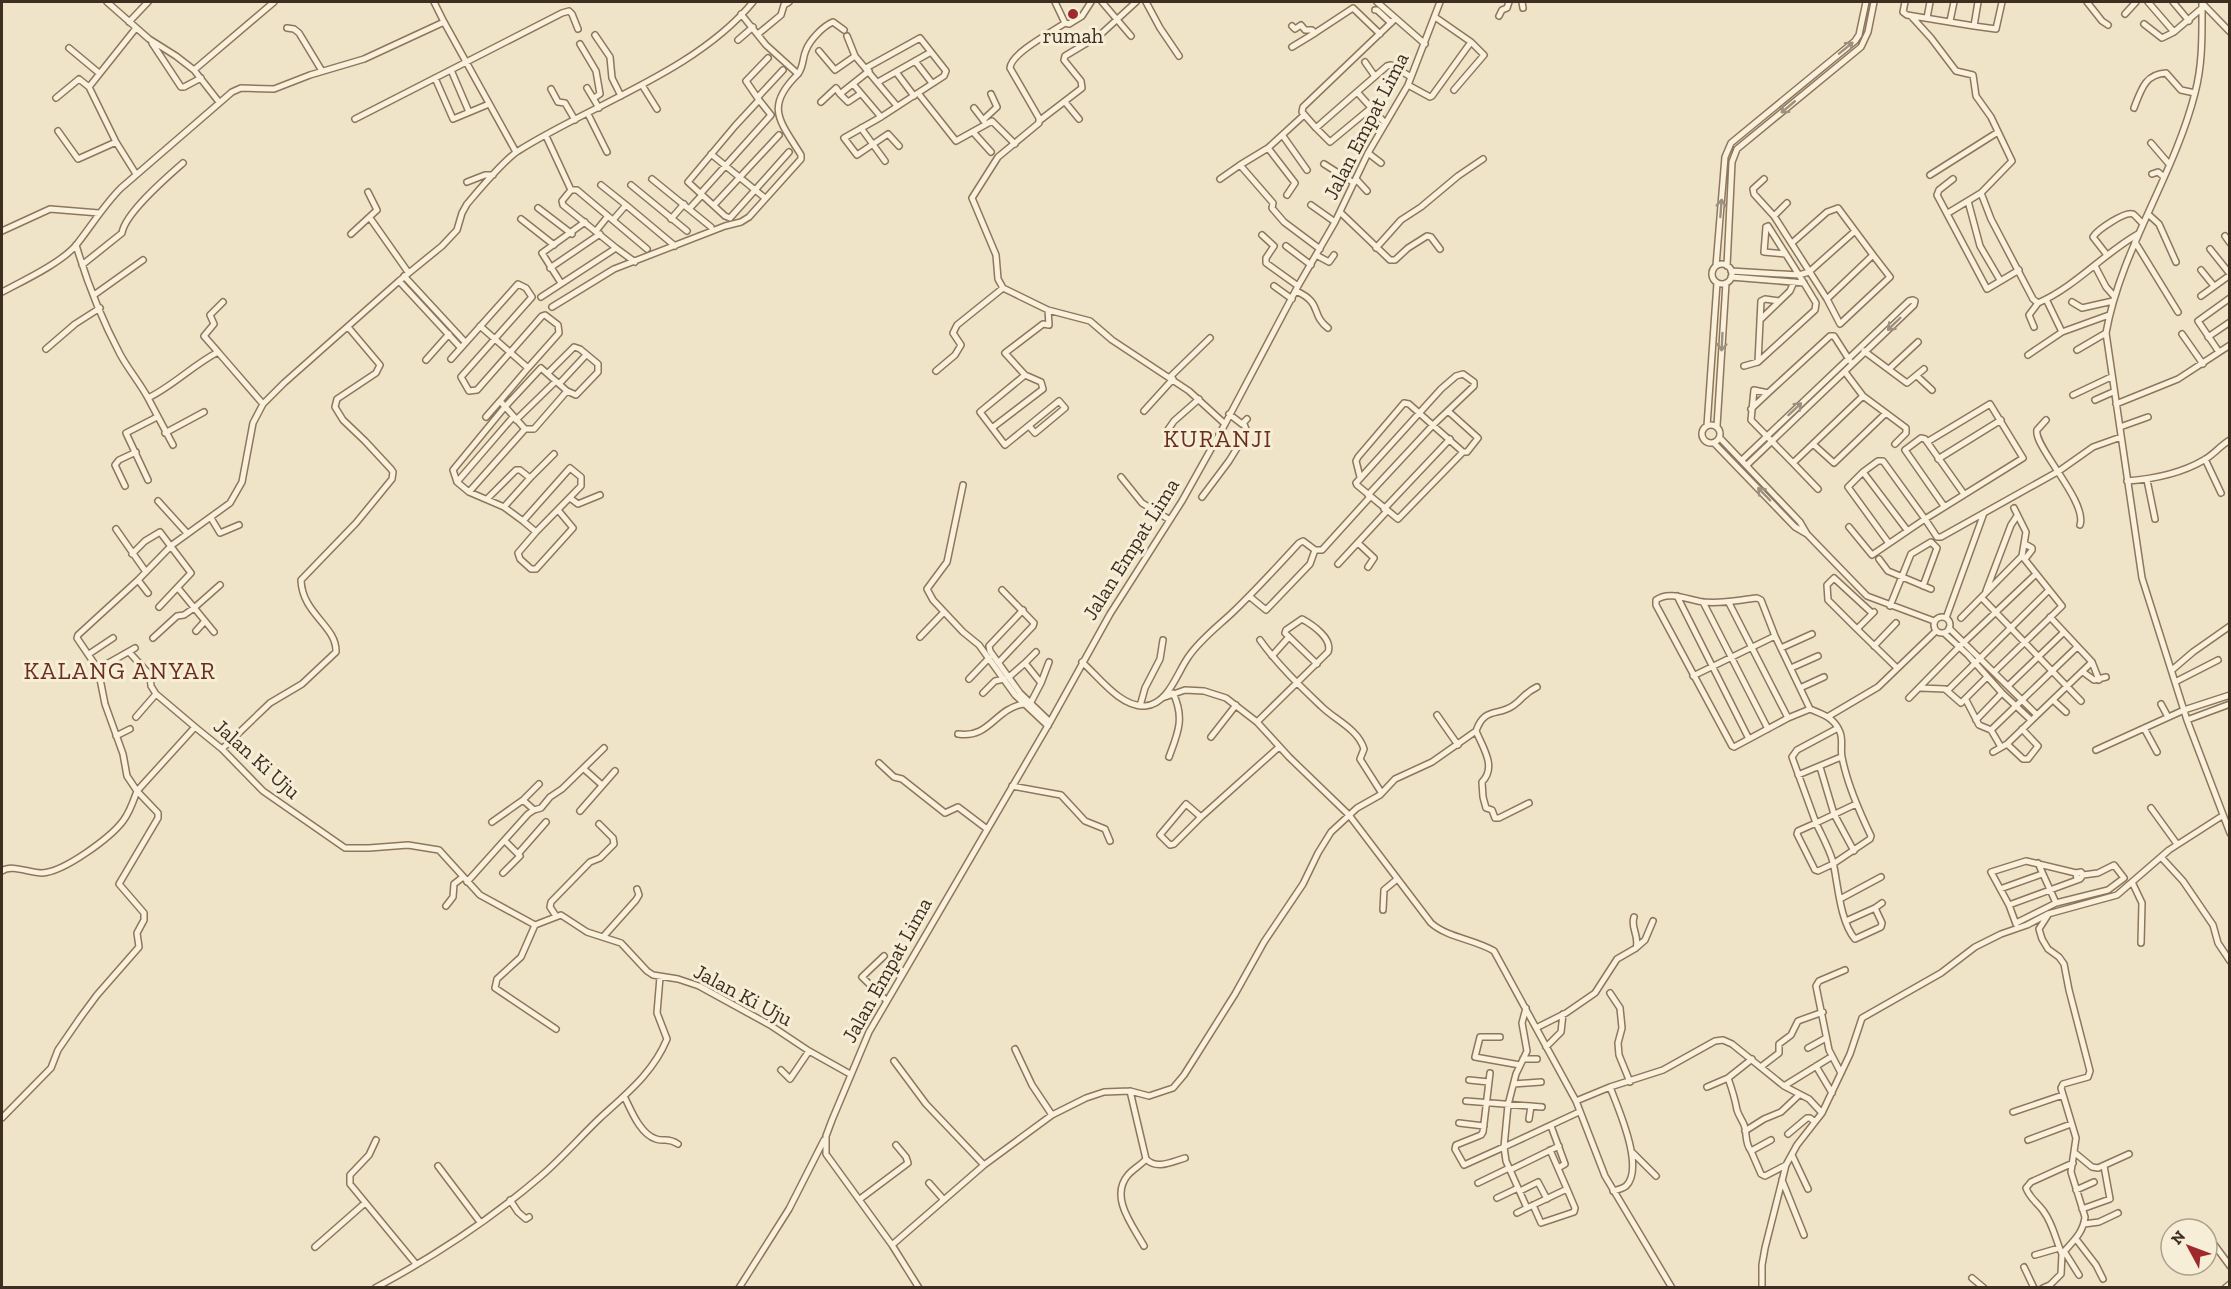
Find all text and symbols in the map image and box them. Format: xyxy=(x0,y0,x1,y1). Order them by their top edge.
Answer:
marker: rumah xyxy=(1066,7,1080,21)
place label: rumah xyxy=(1043,23,1104,48)
one-way arrow xyxy=(1838,42,1854,55)
street label: Jalan Empat Lima xyxy=(1318,48,1413,204)
one-way arrow xyxy=(1780,100,1796,113)
one-way arrow xyxy=(1715,198,1726,218)
one-way arrow xyxy=(1887,317,1902,331)
one-way arrow xyxy=(1716,331,1727,351)
one-way arrow xyxy=(1788,402,1803,416)
district label: KURANJI xyxy=(1163,424,1273,453)
street label: Jalan Empat Lima xyxy=(1077,473,1184,624)
one-way arrow xyxy=(1757,487,1771,502)
district label: KALANG ANYAR xyxy=(24,656,216,685)
street label: Jalan Ki Uju xyxy=(208,713,306,805)
street label: Jalan Empat Lima xyxy=(836,893,937,1047)
street label: Jalan Ki Uju xyxy=(689,958,797,1032)
north arrow xyxy=(2159,1217,2219,1277)
text: N xyxy=(2167,1227,2189,1248)

